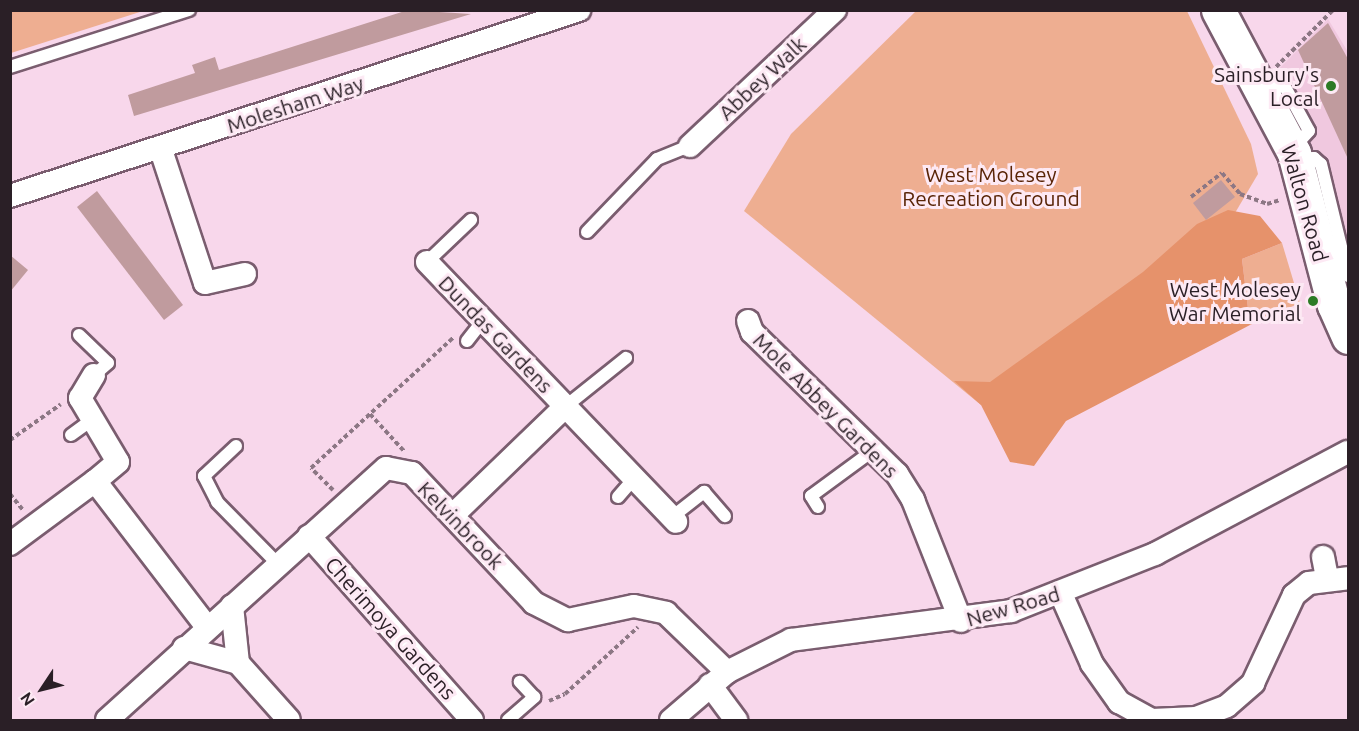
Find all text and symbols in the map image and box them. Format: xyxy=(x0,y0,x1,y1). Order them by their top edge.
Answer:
street label: Abbey Walk xyxy=(713,31,811,125)
place label: Sainsbury's Local xyxy=(1214,61,1319,111)
street label: Molesham Way xyxy=(223,70,367,138)
marker: Sainsbury's Local xyxy=(1324,79,1338,93)
street label: Walton Road xyxy=(1276,141,1334,265)
park label: West Molesey Recreation Ground xyxy=(902,161,1080,211)
street label: Dundas Gardens xyxy=(434,270,558,398)
place label: West Molesey War Memorial xyxy=(1169,276,1301,326)
marker: West Molesey War Memorial xyxy=(1306,294,1320,308)
street label: Mole Abbey Gardens xyxy=(748,327,904,483)
street label: Kelvinbrook xyxy=(413,476,509,574)
street label: Cherimoya Gardens xyxy=(320,551,462,705)
street label: New Road xyxy=(963,581,1063,631)
north arrow xyxy=(12,659,72,719)
text: N xyxy=(16,689,38,709)

